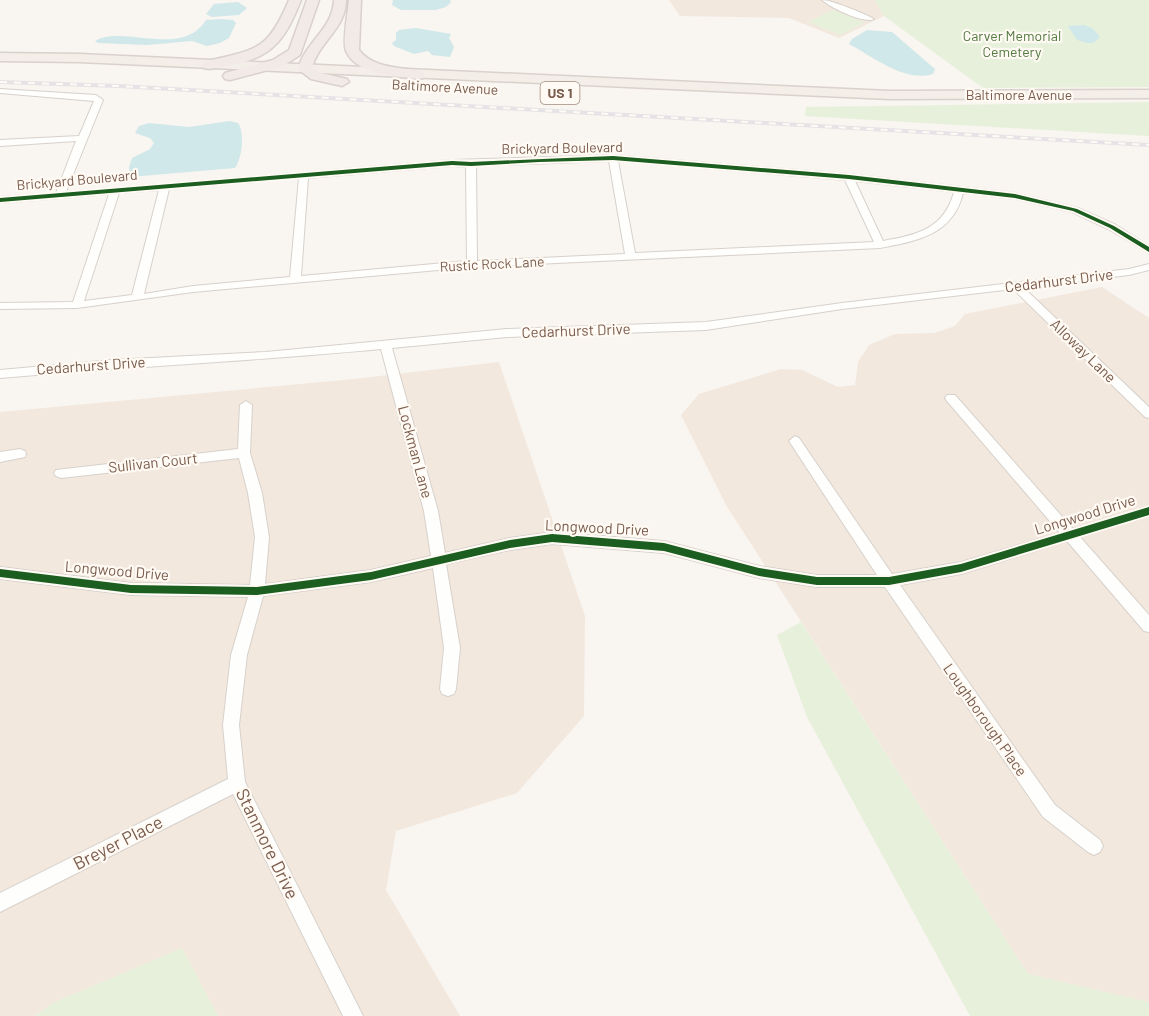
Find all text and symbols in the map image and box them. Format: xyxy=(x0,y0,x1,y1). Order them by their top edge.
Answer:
park label: Carver Memorial Cemetery xyxy=(963,27,1061,60)
street label: Baltimore Avenue xyxy=(391,75,499,98)
road number: US 1 xyxy=(540,82,580,104)
street label: Baltimore Avenue xyxy=(966,86,1072,103)
street label: Brickyard Boulevard xyxy=(501,138,623,157)
street label: Brickyard Boulevard xyxy=(16,166,138,193)
street label: Rustic Rock Lane xyxy=(439,252,545,275)
street label: Cedarhurst Drive xyxy=(1004,264,1114,296)
street label: Alloway Lane xyxy=(1047,315,1120,386)
street label: Cedarhurst Drive xyxy=(521,319,631,341)
street label: Cedarhurst Drive xyxy=(36,352,146,378)
street label: Lockman Lane xyxy=(395,403,437,500)
street label: Sullivan Court xyxy=(107,448,198,476)
street label: Longwood Drive xyxy=(1032,490,1137,538)
street label: Longwood Drive xyxy=(544,515,650,539)
street label: Longwood Drive xyxy=(64,556,170,584)
street label: Loughborough Place xyxy=(940,660,1031,779)
street label: Stanmore Drive xyxy=(232,785,304,902)
street label: Breyer Place xyxy=(69,810,166,874)

